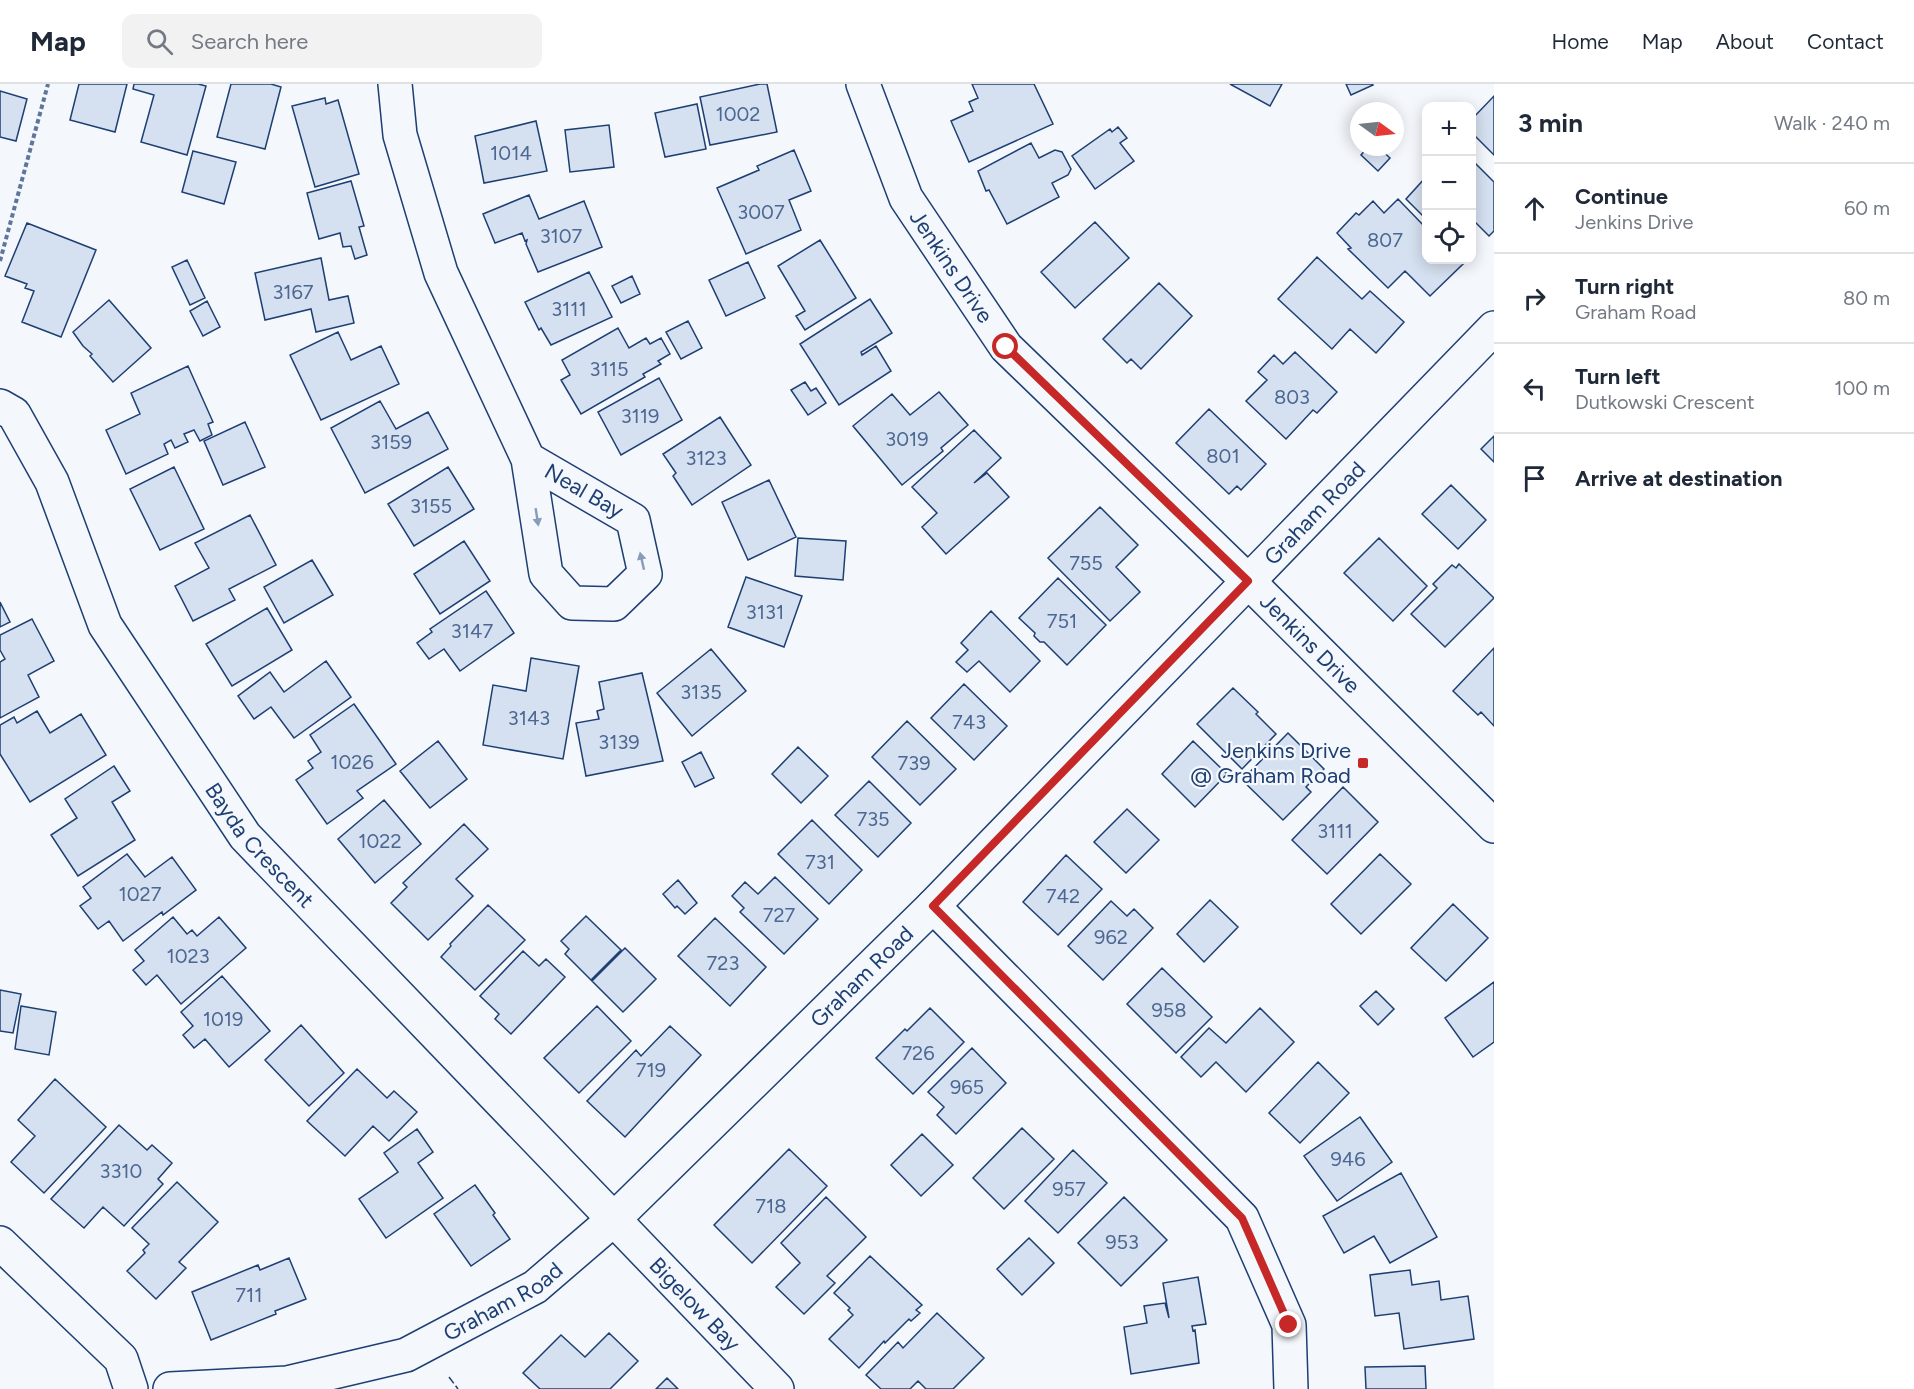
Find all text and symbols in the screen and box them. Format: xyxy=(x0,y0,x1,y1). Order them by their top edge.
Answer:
search box xyxy=(122,14,542,68)
text: Map xyxy=(30,24,86,58)
icon: search xyxy=(143,25,176,58)
text: Search here xyxy=(191,28,308,55)
text: Home xyxy=(1552,29,1609,54)
text: Map xyxy=(1642,29,1683,54)
text: About xyxy=(1716,29,1774,54)
text: Contact xyxy=(1807,29,1884,54)
house number: 1002 xyxy=(715,102,761,126)
north arrow xyxy=(1350,102,1404,156)
map controls xyxy=(1422,102,1476,264)
button: + xyxy=(1422,102,1476,156)
text: 3 min xyxy=(1518,107,1583,139)
text: Walk · 240 m xyxy=(1774,111,1890,135)
house number: 1014 xyxy=(490,141,532,165)
button: − xyxy=(1422,156,1476,210)
text: Continue xyxy=(1575,183,1668,210)
icon: ahead xyxy=(1518,192,1551,225)
text: 60 m xyxy=(1844,196,1890,220)
house number: 3007 xyxy=(737,200,785,224)
street label: Jenkins Drive xyxy=(904,205,999,328)
button: locate xyxy=(1422,210,1476,264)
text: Jenkins Drive xyxy=(1575,210,1693,234)
house number: 3107 xyxy=(540,224,583,248)
house number: 807 xyxy=(1367,228,1403,252)
text: Turn right xyxy=(1575,273,1674,300)
house number: 3167 xyxy=(272,280,314,304)
icon: right xyxy=(1518,282,1551,315)
text: 80 m xyxy=(1843,286,1890,310)
house number: 3111 xyxy=(551,297,587,321)
text: Graham Road xyxy=(1575,300,1697,324)
route start xyxy=(992,333,1018,359)
house number: 3115 xyxy=(590,357,628,381)
text: Turn left xyxy=(1575,363,1661,390)
icon: left xyxy=(1518,372,1551,405)
text: 100 m xyxy=(1834,376,1890,400)
house number: 803 xyxy=(1274,385,1310,409)
text: Dutkowski Crescent xyxy=(1575,390,1754,414)
house number: 3119 xyxy=(621,404,659,428)
house number: 3019 xyxy=(885,427,929,451)
house number: 3159 xyxy=(370,430,412,454)
house number: 801 xyxy=(1206,444,1240,468)
house number: 3123 xyxy=(685,446,727,470)
street label: Graham Road xyxy=(1258,456,1371,570)
street label: Neal Bay xyxy=(540,458,629,525)
icon: arrive xyxy=(1518,462,1551,495)
text: Arrive at destination xyxy=(1575,465,1783,492)
house number: 3155 xyxy=(410,494,452,518)
one-way arrow xyxy=(532,508,541,527)
one-way arrow xyxy=(637,551,646,570)
house number: 755 xyxy=(1069,551,1103,575)
street label: Jenkins Drive xyxy=(1255,588,1366,699)
house number: 3131 xyxy=(746,600,784,624)
house number: 751 xyxy=(1047,609,1077,633)
house number: 3147 xyxy=(451,619,493,643)
house number: 3135 xyxy=(680,680,722,704)
house number: 3143 xyxy=(508,706,550,730)
house number: 743 xyxy=(952,710,986,734)
house number: 3139 xyxy=(598,730,640,754)
place label: Jenkins Drive @ Graham Road xyxy=(1190,737,1351,789)
house number: 1026 xyxy=(330,750,374,774)
house number: 739 xyxy=(898,751,930,775)
marker: Jenkins Drive @ Graham Road xyxy=(1356,756,1370,770)
street label: Bayda Crescent xyxy=(200,777,320,913)
house number: 735 xyxy=(856,807,890,831)
house number: 3111 xyxy=(1317,819,1353,843)
house number: 1022 xyxy=(358,829,402,853)
house number: 731 xyxy=(805,850,835,874)
house number: 1027 xyxy=(119,882,162,906)
house number: 742 xyxy=(1046,884,1080,908)
house number: 727 xyxy=(763,903,796,927)
street label: Graham Road xyxy=(804,920,919,1033)
house number: 962 xyxy=(1094,925,1128,949)
house number: 1023 xyxy=(166,944,210,968)
house number: 723 xyxy=(707,951,739,975)
house number: 958 xyxy=(1151,998,1187,1022)
house number: 1019 xyxy=(203,1007,243,1031)
house number: 726 xyxy=(901,1041,935,1065)
house number: 719 xyxy=(636,1058,666,1082)
house number: 965 xyxy=(950,1075,984,1099)
house number: 946 xyxy=(1330,1147,1366,1171)
house number: 3310 xyxy=(100,1159,142,1183)
house number: 957 xyxy=(1052,1177,1086,1201)
house number: 718 xyxy=(755,1194,787,1218)
house number: 953 xyxy=(1105,1230,1139,1254)
street label: Bigelow Bay xyxy=(644,1251,747,1357)
street label: Graham Road xyxy=(438,1256,568,1347)
house number: 711 xyxy=(235,1283,263,1307)
route end xyxy=(1275,1311,1301,1337)

